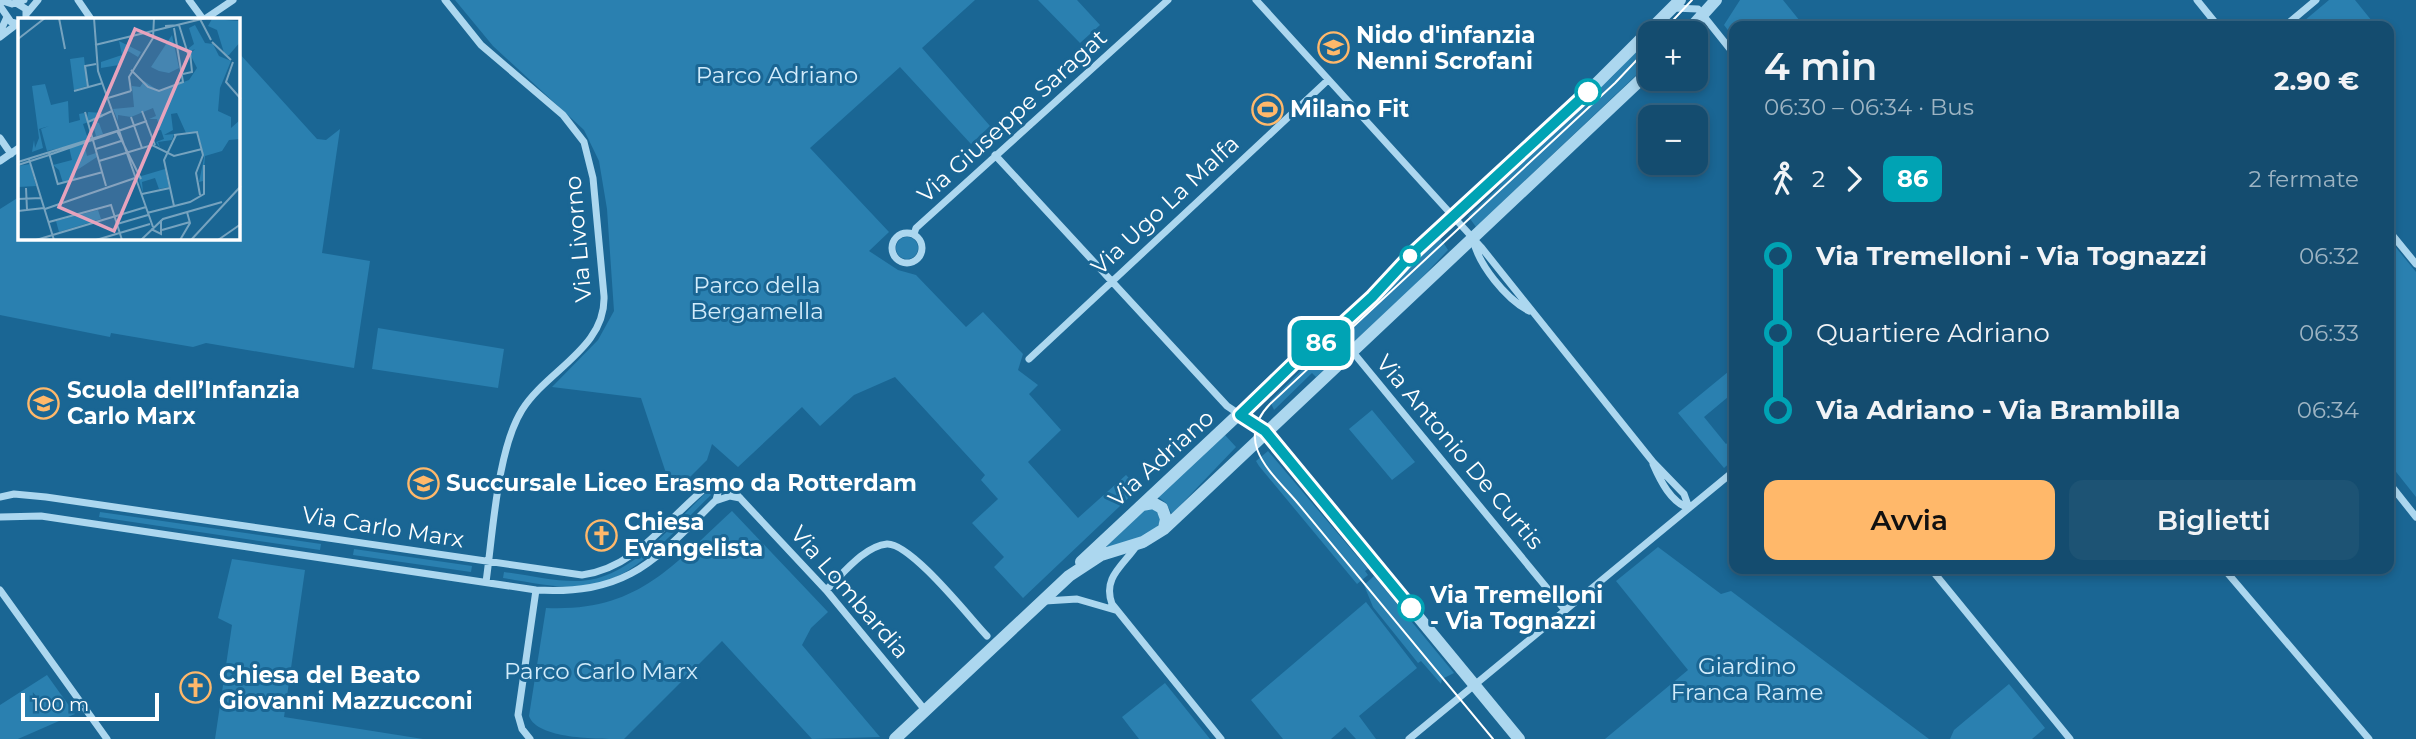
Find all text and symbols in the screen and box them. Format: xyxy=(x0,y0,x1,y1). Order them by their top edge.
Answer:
inset map xyxy=(18,18,240,240)
place label: Nido d'infanzia Nenni Scrofani xyxy=(1356,21,1535,75)
map controls xyxy=(1638,21,1708,175)
button: + xyxy=(1638,21,1708,91)
street label: Via Giuseppe Saragat xyxy=(911,24,1113,208)
school or university icon: Nido d'infanzia Nenni Scrofani xyxy=(1316,31,1350,65)
text: 4 min xyxy=(1764,43,1877,90)
park label: Parco Adriano xyxy=(696,61,858,89)
text: 2.90 € xyxy=(2274,65,2359,97)
unlabelled marker xyxy=(1575,79,1601,105)
sports icon: Milano Fit xyxy=(1250,92,1284,126)
text: 06:30 – 06:34 · Bus xyxy=(1764,93,1974,121)
place label: Milano Fit xyxy=(1290,95,1409,123)
button: − xyxy=(1638,105,1708,175)
street label: Via Ugo La Malfa xyxy=(1085,129,1245,281)
icon: walk xyxy=(1764,160,1802,198)
icon: forward xyxy=(1835,160,1873,198)
text: 86 xyxy=(1897,164,1928,193)
text: 2 xyxy=(1812,165,1825,193)
text: 2 fermate xyxy=(2249,165,2359,193)
street label: Via Livorno xyxy=(559,175,597,303)
text: Via Tremelloni - Via Tognazzi xyxy=(1816,240,2207,272)
text: 06:32 xyxy=(2299,242,2359,270)
unlabelled marker xyxy=(1400,246,1420,266)
park label: Parco della Bergamella xyxy=(690,271,824,325)
text: Quartiere Adriano xyxy=(1816,317,2050,349)
text: 06:33 xyxy=(2299,319,2359,347)
line badge: 86 xyxy=(1290,320,1352,366)
text: 86 xyxy=(1305,328,1337,357)
street label: Via Antonio De Curtis xyxy=(1370,349,1550,555)
place label: Scuola dell’Infanzia Carlo Marx xyxy=(67,376,300,430)
school or university icon: Scuola dell’Infanzia Carlo Marx xyxy=(27,386,61,420)
text: Via Adriano - Via Brambilla xyxy=(1816,394,2180,426)
text: 06:34 xyxy=(2297,396,2359,424)
street label: Via Adriano xyxy=(1103,403,1219,513)
school or university icon: Succursale Liceo Erasmo da Rotterdam xyxy=(406,466,440,500)
place label: Succursale Liceo Erasmo da Rotterdam xyxy=(446,469,917,497)
button: Avvia xyxy=(1764,480,2055,560)
button: Biglietti xyxy=(2069,480,2359,560)
street label: Via Carlo Marx xyxy=(300,500,466,554)
place label: Chiesa Evangelista xyxy=(624,508,763,562)
church icon: Chiesa Evangelista xyxy=(584,518,618,552)
street label: Via Lombardia xyxy=(785,520,915,664)
place label: Via Tremelloni - Via Tognazzi xyxy=(1429,581,1603,635)
marker: Via Tremelloni - Via Tognazzi xyxy=(1398,595,1424,621)
park label: Giardino Franca Rame xyxy=(1671,652,1823,706)
park label: Parco Carlo Marx xyxy=(504,657,698,685)
place label: Chiesa del Beato Giovanni Mazzucconi xyxy=(219,661,473,715)
church icon: Chiesa del Beato Giovanni Mazzucconi xyxy=(179,671,213,705)
scale bar xyxy=(21,690,159,722)
text: 100 m xyxy=(32,693,89,716)

